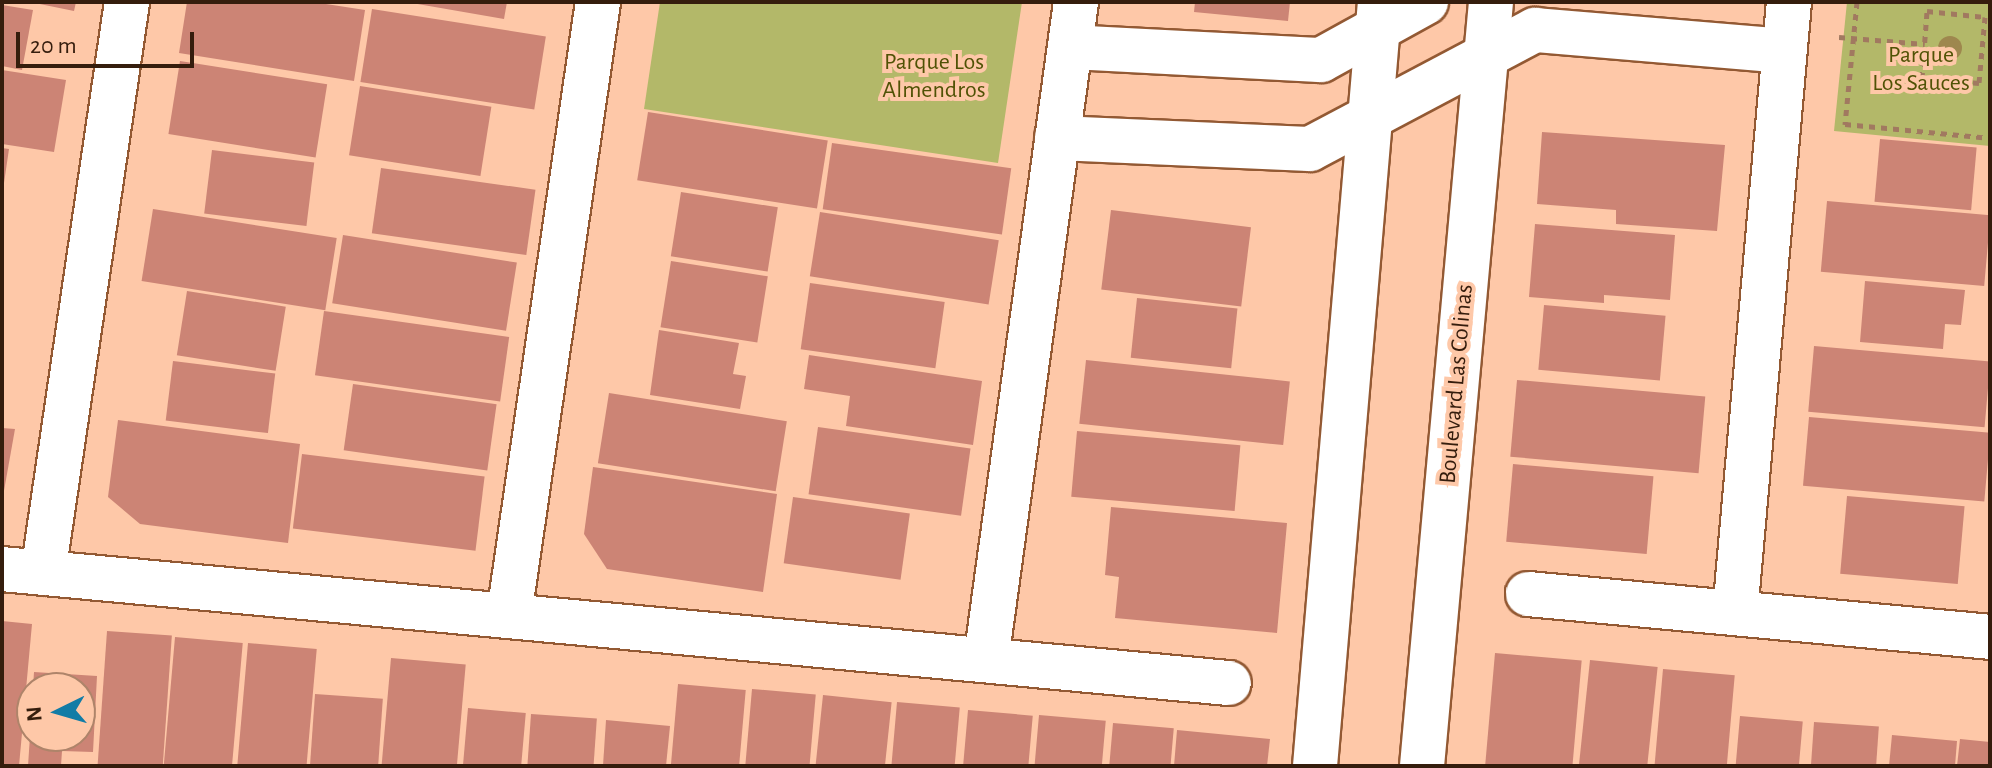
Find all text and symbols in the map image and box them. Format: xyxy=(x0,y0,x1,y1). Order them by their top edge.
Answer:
scale bar xyxy=(20,16,198,66)
text: 20 m xyxy=(30,34,77,58)
park label: Parque Los Sauces xyxy=(1872,42,1970,98)
park label: Parque Los Almendros xyxy=(882,49,986,105)
street label: Boulevard Las Colinas xyxy=(1434,283,1480,485)
north arrow xyxy=(16,672,96,752)
text: N xyxy=(22,705,46,723)

